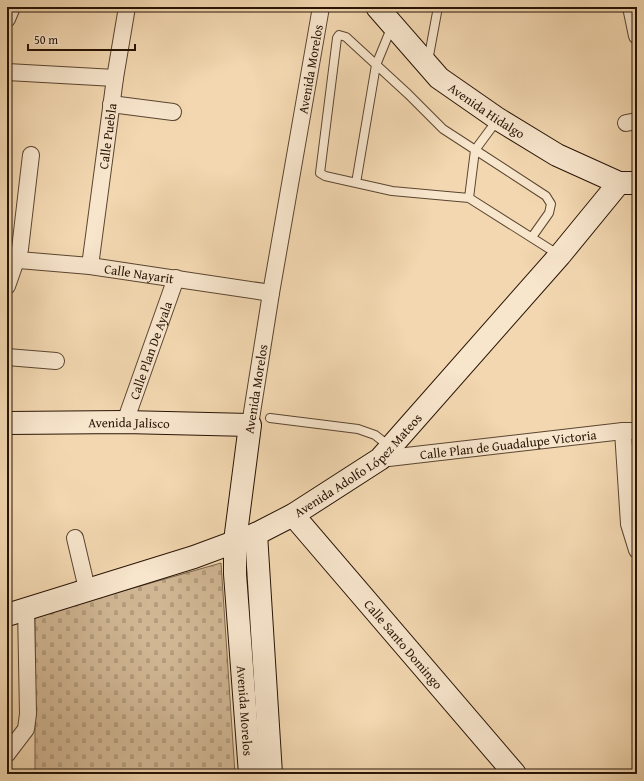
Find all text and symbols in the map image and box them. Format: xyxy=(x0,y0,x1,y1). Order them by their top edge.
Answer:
street label: Avenida Morelos xyxy=(293,23,327,115)
scale bar xyxy=(28,26,135,52)
text: 50 m xyxy=(34,31,58,48)
street label: Avenida Hidalgo xyxy=(445,78,529,143)
street label: Calle Puebla xyxy=(93,101,121,170)
street label: Calle Nayarit xyxy=(103,259,176,288)
street label: Calle Plan De Ayala xyxy=(124,298,177,402)
street label: Avenida Morelos xyxy=(240,343,272,435)
street label: Avenida Adolfo López Mateos xyxy=(290,409,426,521)
street label: Avenida Jalisco xyxy=(88,412,170,433)
street label: Calle Plan de Guadalupe Victoria xyxy=(419,425,598,464)
street label: Calle Santo Domingo xyxy=(360,595,448,693)
street label: Avenida Morelos xyxy=(232,665,258,756)

